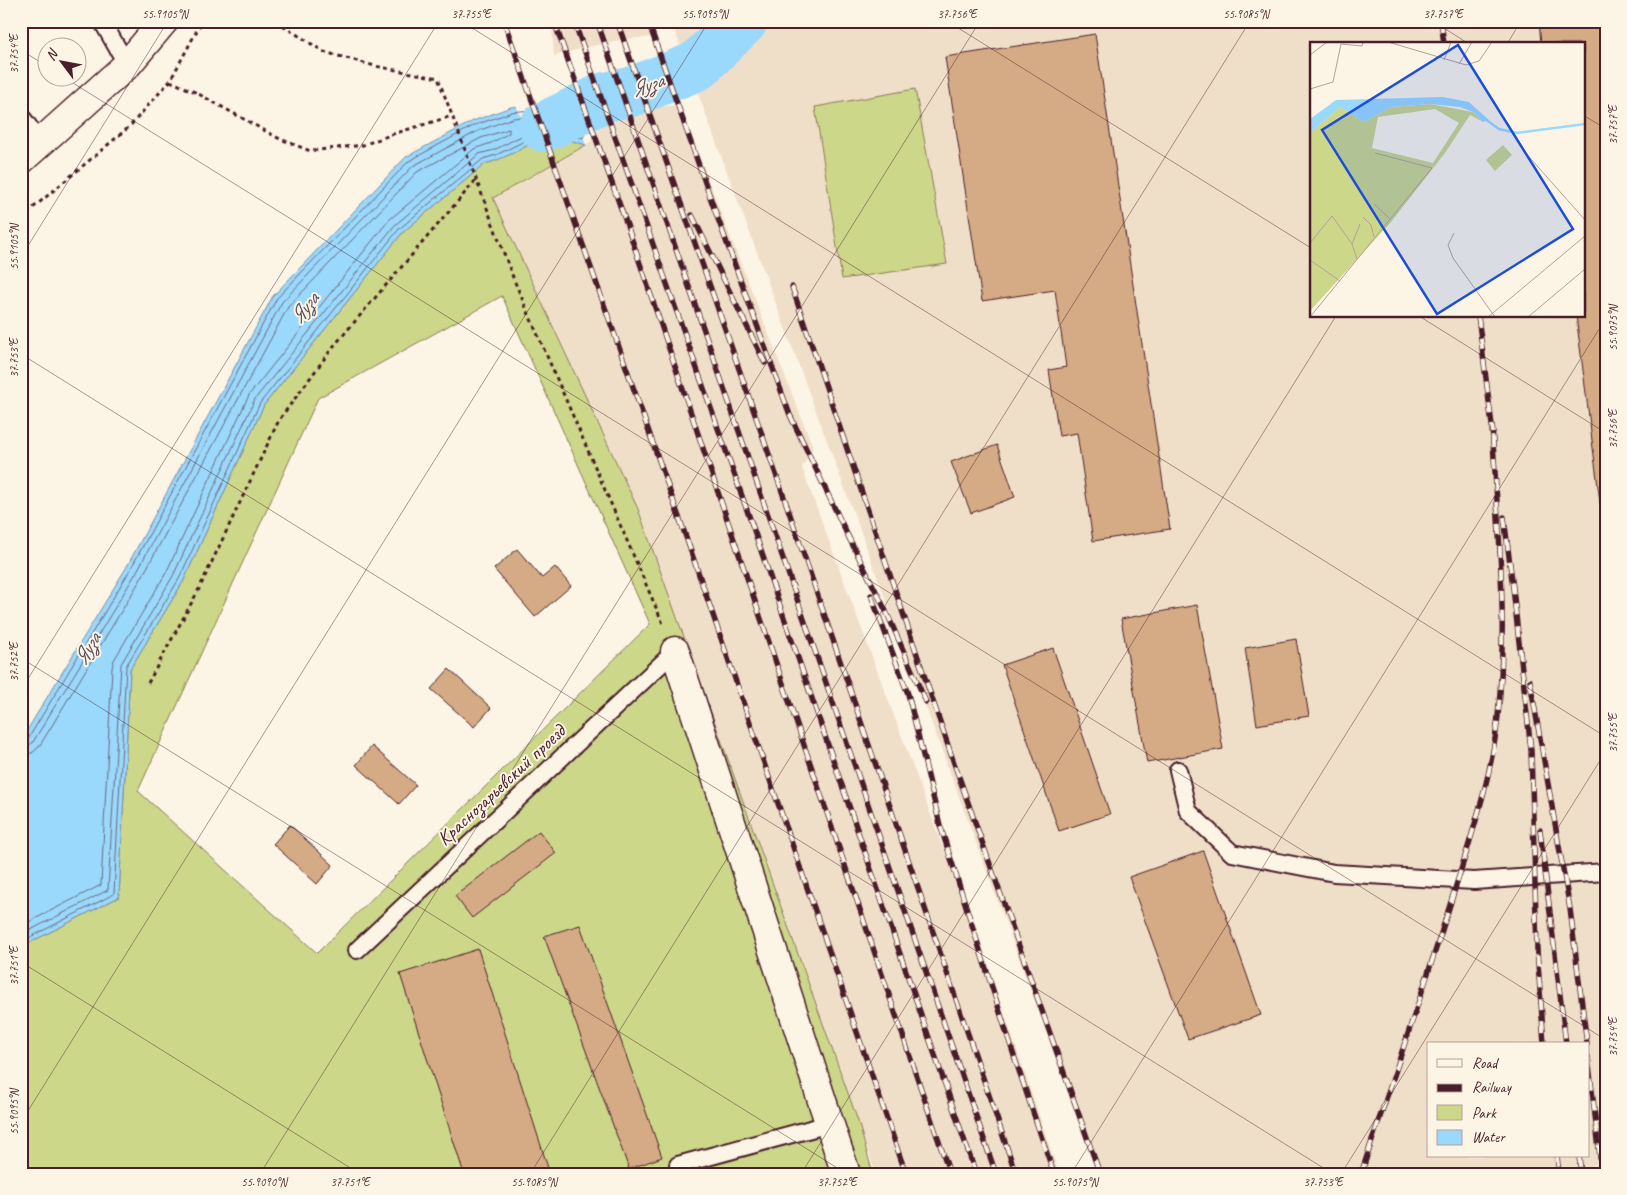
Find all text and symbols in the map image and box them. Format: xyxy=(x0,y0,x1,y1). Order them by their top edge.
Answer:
text: 55.9105°N xyxy=(142,6,189,22)
text: 37.755°E xyxy=(451,6,492,22)
text: 55.9095°N xyxy=(682,6,729,22)
text: 37.756°E xyxy=(937,6,978,22)
text: 55.9085°N xyxy=(1223,6,1270,22)
text: 37.757°E xyxy=(1423,6,1464,22)
text: 37.754°E xyxy=(6,33,22,74)
north arrow xyxy=(38,38,88,88)
inset map xyxy=(1310,42,1584,318)
text: N xyxy=(42,45,62,64)
water label: Яуза xyxy=(627,66,670,104)
text: 37.757°E xyxy=(1605,104,1621,145)
text: 55.9105°N xyxy=(6,223,22,270)
water label: Яуза xyxy=(284,285,327,330)
text: 55.9075°N xyxy=(1605,304,1621,351)
text: 37.753°E xyxy=(6,337,22,378)
text: 37.756°E xyxy=(1605,408,1621,449)
water label: Яуза xyxy=(68,626,109,670)
text: 37.752°E xyxy=(6,641,22,682)
text: 37.755°E xyxy=(1605,712,1621,753)
street label: Краснозарьевский проезд xyxy=(432,718,573,852)
text: 37.751°E xyxy=(6,945,22,986)
text: 37.754°E xyxy=(1605,1016,1621,1057)
legend xyxy=(1427,1042,1590,1158)
text: Road xyxy=(1472,1054,1499,1073)
text: Railway xyxy=(1472,1078,1513,1097)
text: 55.9095°N xyxy=(6,1088,22,1135)
text: Park xyxy=(1472,1104,1497,1123)
text: Water xyxy=(1472,1128,1506,1147)
text: 55.9090°N xyxy=(241,1174,288,1190)
text: 37.751°E xyxy=(330,1174,371,1190)
text: 55.9085°N xyxy=(511,1174,558,1190)
text: 37.752°E xyxy=(817,1174,858,1190)
text: 55.9075°N xyxy=(1052,1174,1099,1190)
text: 37.753°E xyxy=(1303,1174,1344,1190)

